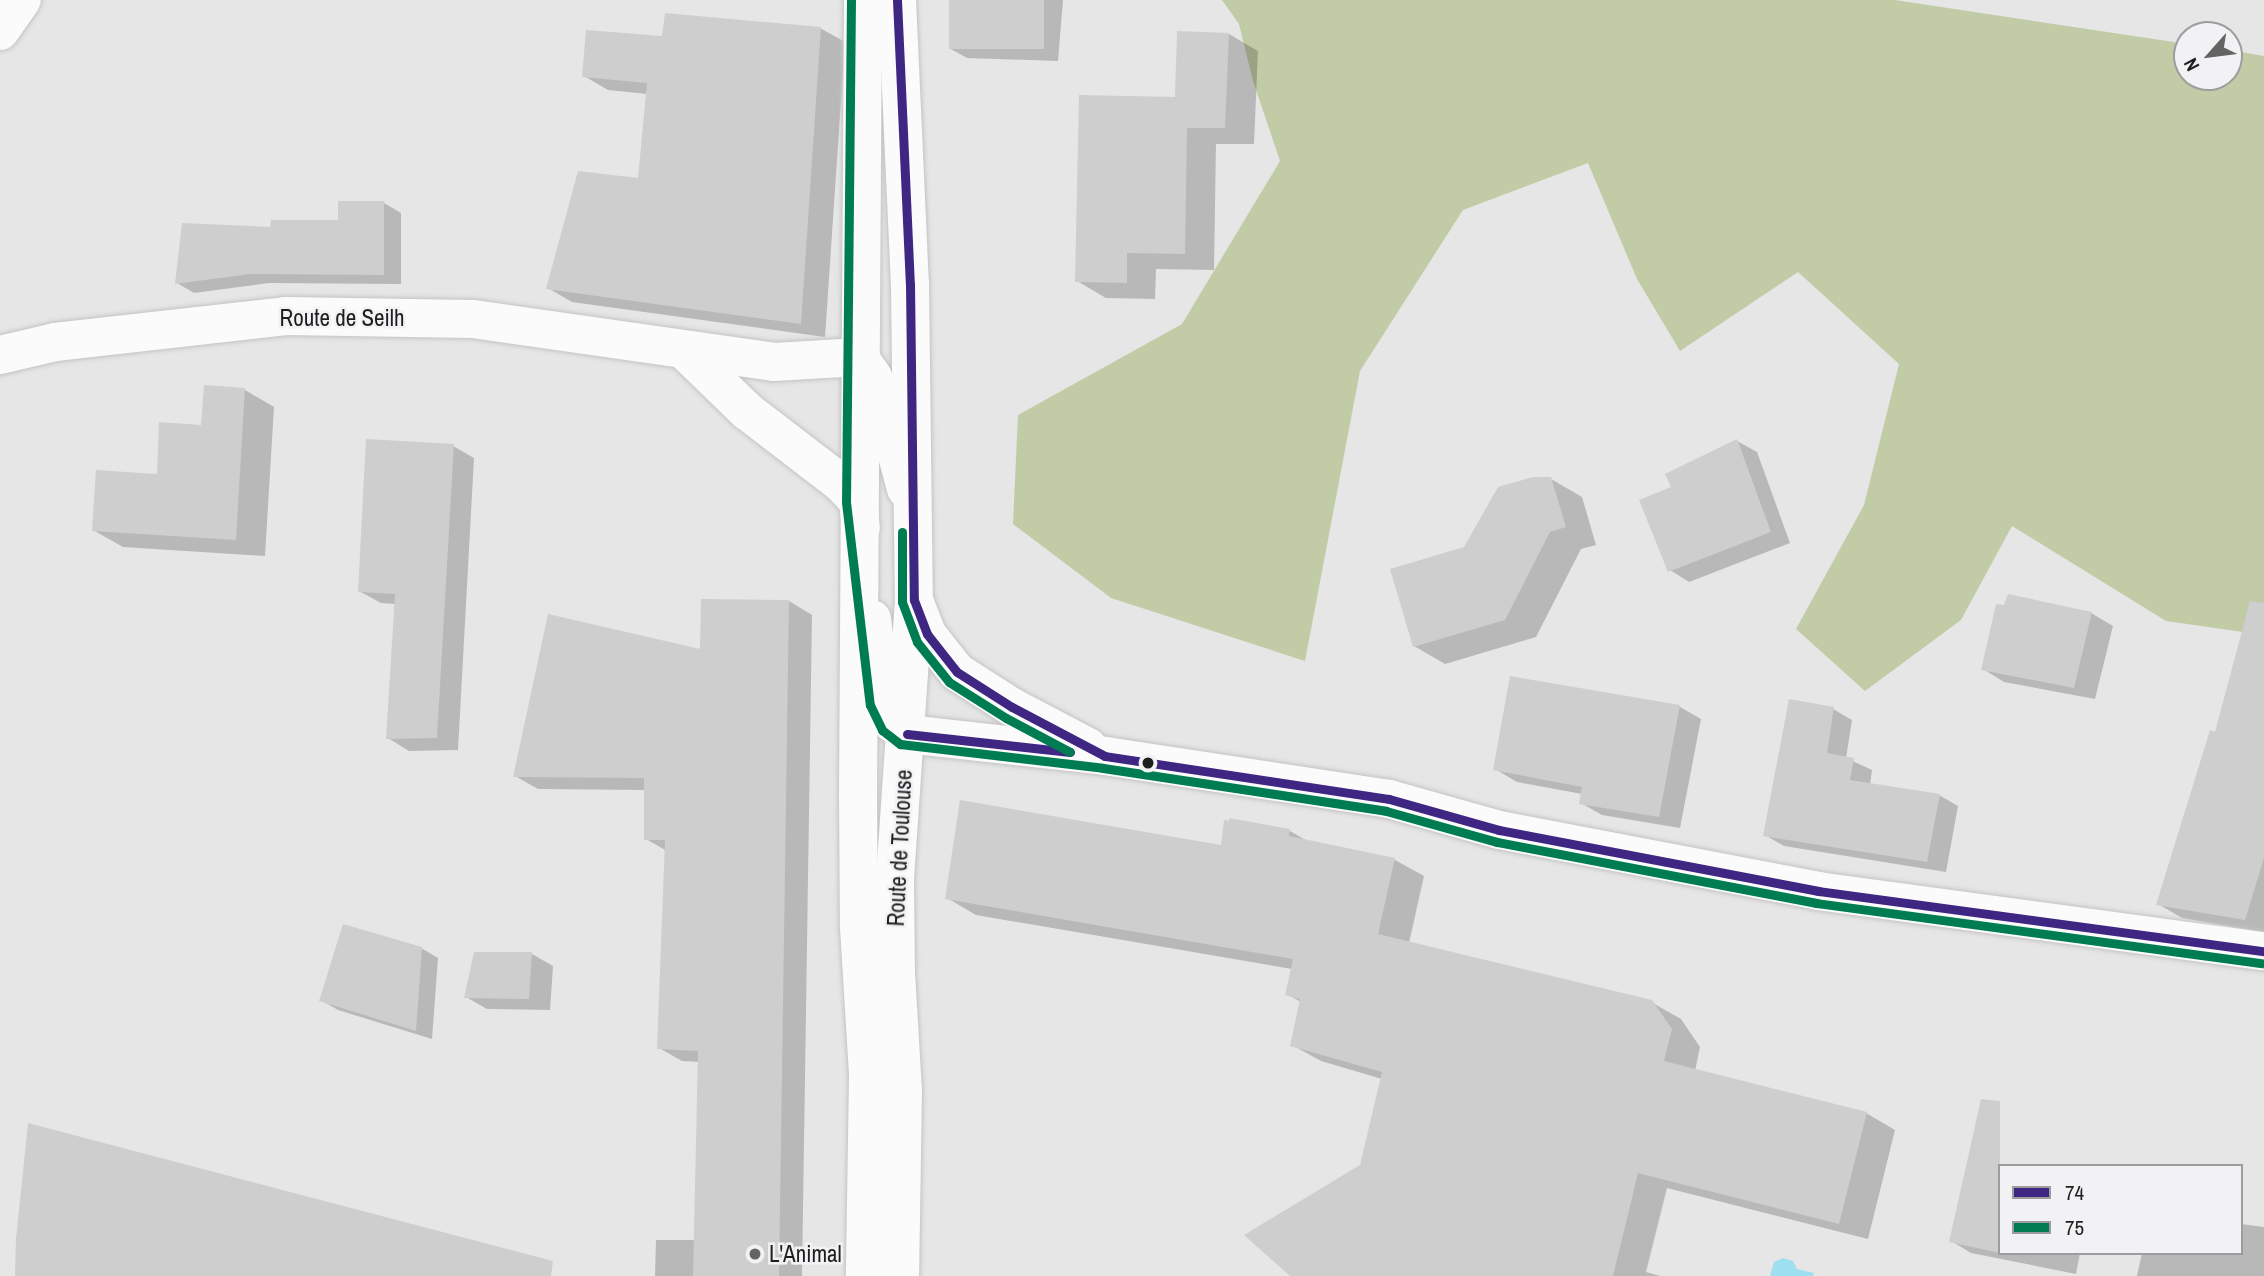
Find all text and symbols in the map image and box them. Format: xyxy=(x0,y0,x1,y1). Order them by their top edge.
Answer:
north arrow xyxy=(2173,21,2243,91)
text: N xyxy=(2177,54,2205,76)
street label: Route de Seilh xyxy=(280,304,404,332)
unlabelled marker xyxy=(1141,756,1155,770)
street label: Route de Toulouse xyxy=(882,769,918,927)
legend xyxy=(1998,1164,2243,1255)
text: 74 xyxy=(2065,1178,2084,1207)
text: 75 xyxy=(2065,1213,2084,1242)
place label: L'Animal xyxy=(769,1240,842,1268)
marker: L'Animal xyxy=(747,1246,763,1262)

